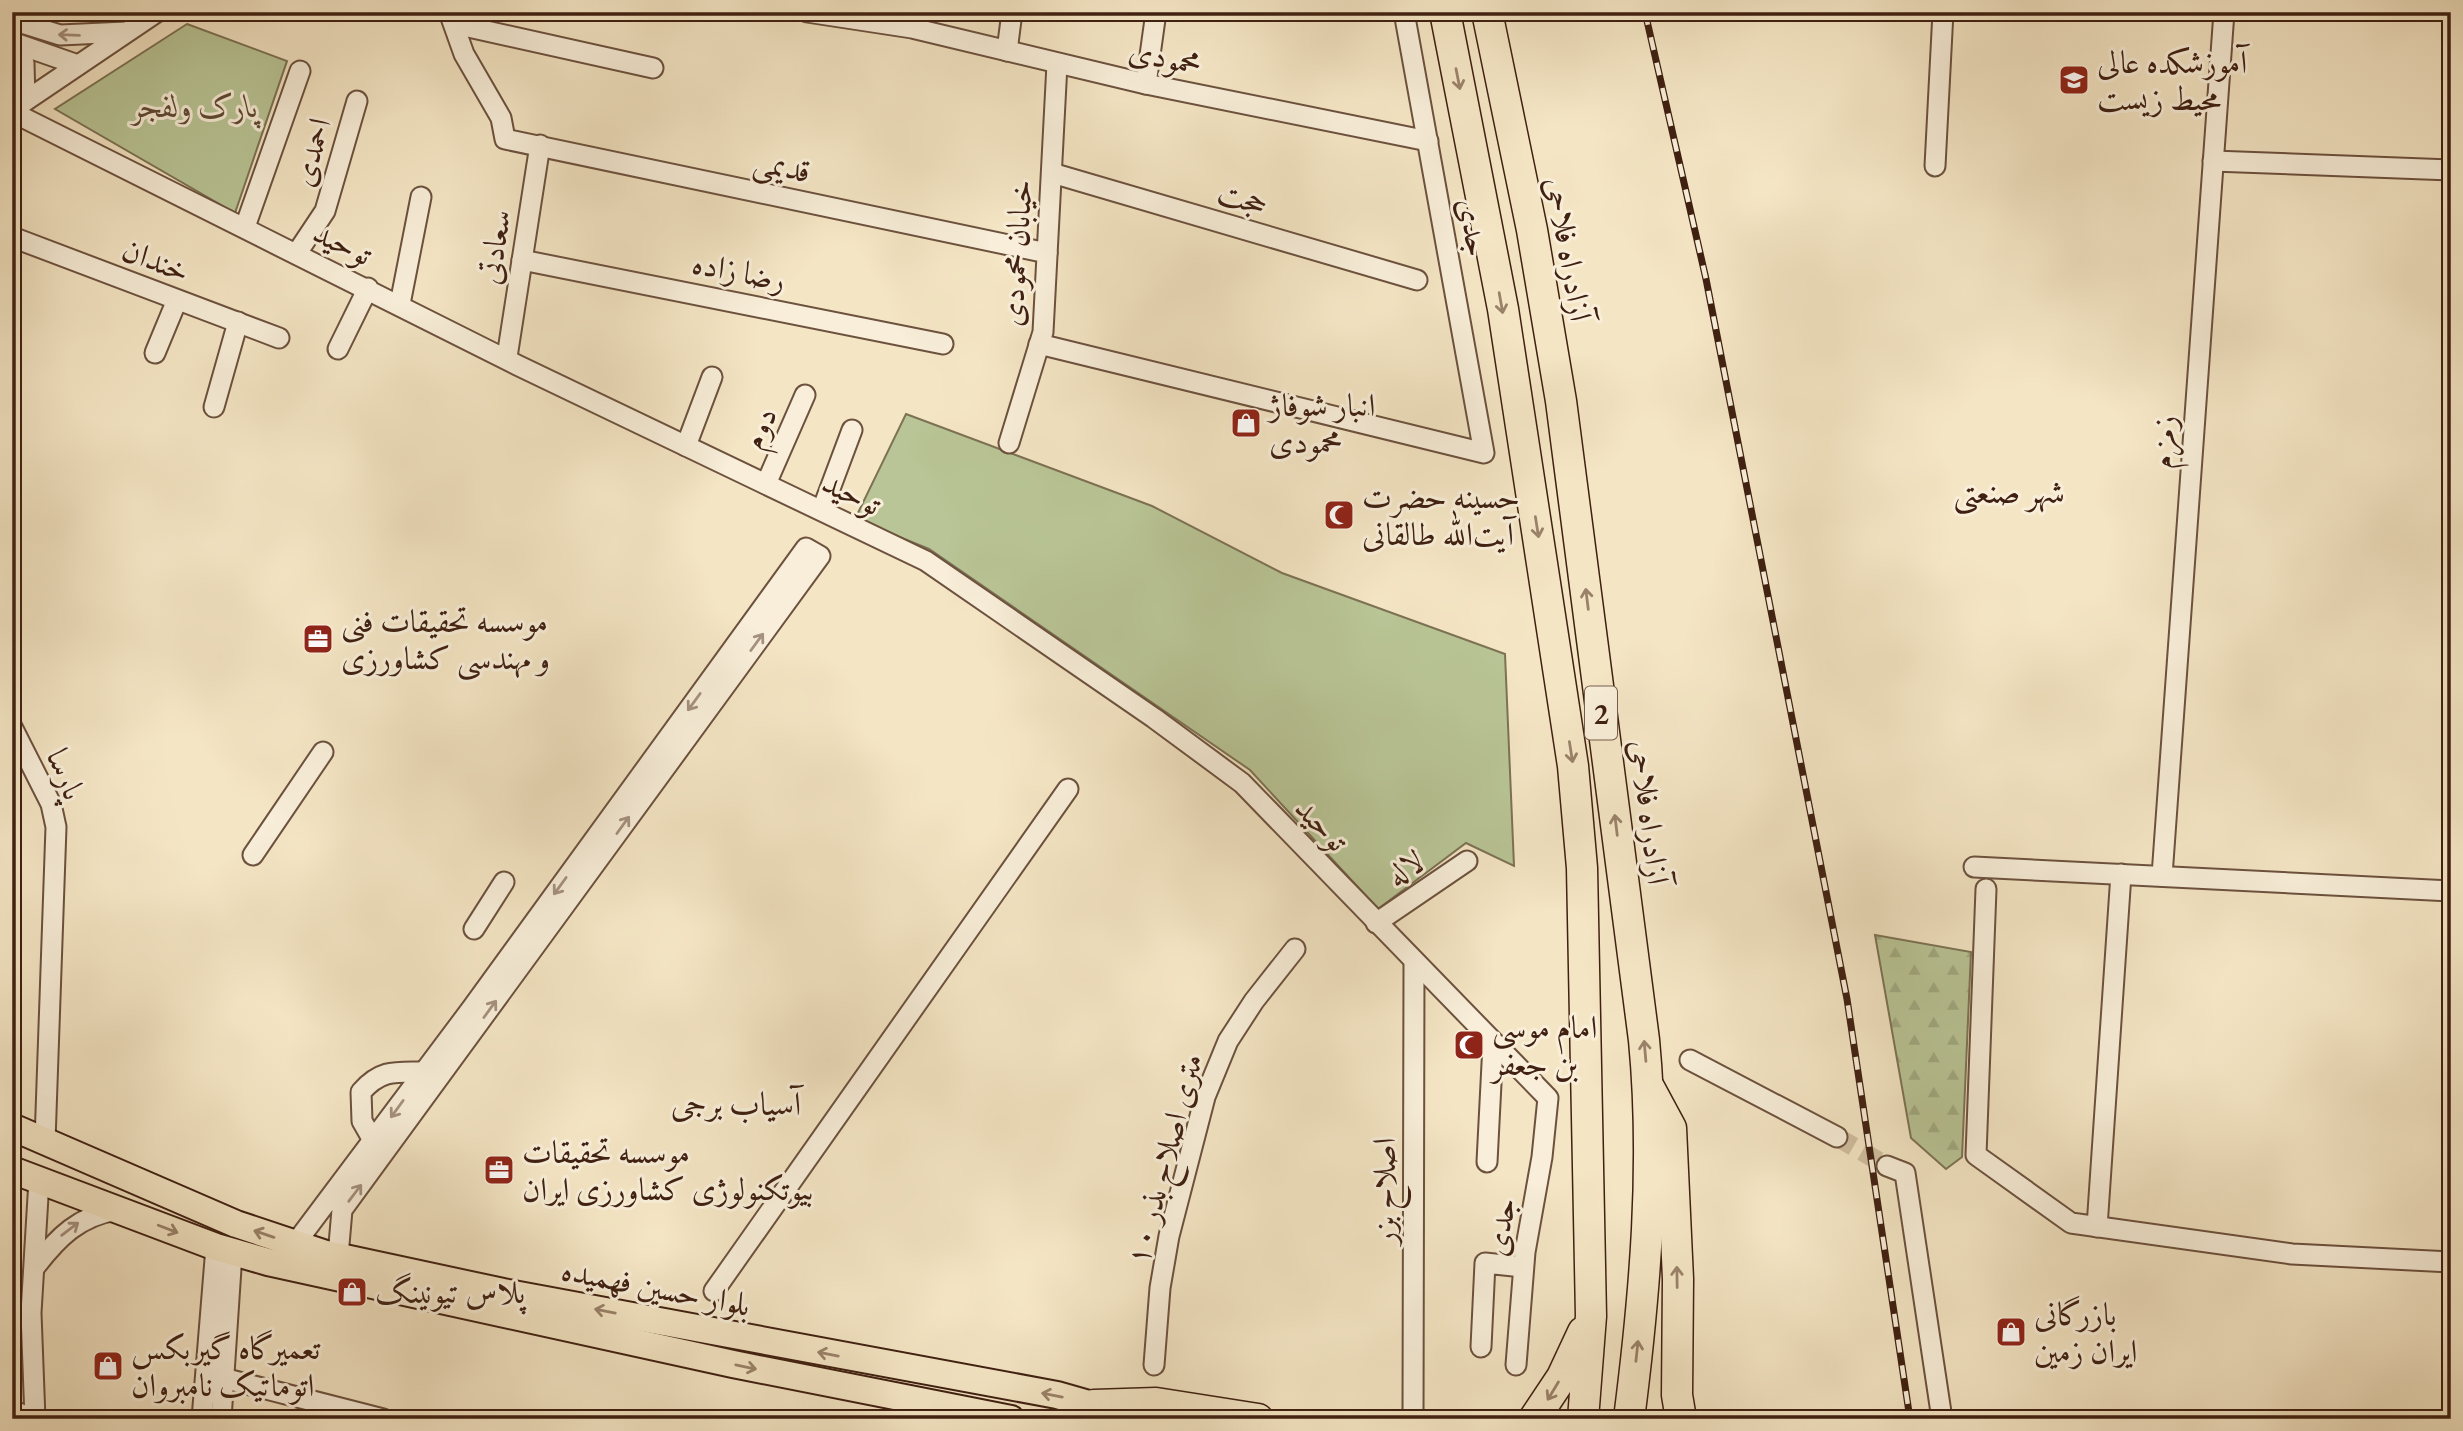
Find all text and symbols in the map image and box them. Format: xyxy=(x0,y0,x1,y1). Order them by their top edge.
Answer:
one-way arrow xyxy=(57,28,80,41)
street label: محمودی xyxy=(1125,29,1205,85)
place label: آموزشکده عالی محیط زیست xyxy=(2097,41,2250,120)
school or university icon: آموزشکده عالی محیط زیست xyxy=(2057,63,2091,97)
one-way arrow xyxy=(1452,67,1466,90)
park label: پارک ولفجر xyxy=(129,85,262,129)
street label: احمدی xyxy=(281,113,341,191)
street label: قدیمی xyxy=(749,140,814,193)
street label: حجت xyxy=(1213,171,1273,225)
street label: آزادراه فلاحی xyxy=(1536,174,1603,327)
street label: خیابان محمودی xyxy=(990,178,1042,328)
street label: جدی xyxy=(1448,194,1500,260)
street label: سعادتی xyxy=(467,207,521,287)
street label: توحید xyxy=(306,211,380,276)
street label: خندان xyxy=(116,228,196,292)
street label: رضا زاده xyxy=(688,241,790,301)
one-way arrow xyxy=(1495,291,1509,314)
place label: انبار شوفاژ محمودی xyxy=(1266,384,1375,463)
street label: دوم xyxy=(731,400,793,458)
shop icon: انبار شوفاژ محمودی xyxy=(1229,406,1263,440)
street label: زمزم xyxy=(2140,414,2193,471)
street label: توحید xyxy=(815,461,889,526)
district label: شهر صنعتی xyxy=(1953,470,2065,515)
place label: حسینه حضرت آیت‌الله طالقانی xyxy=(1362,476,1520,555)
mosque icon: حسینه حضرت آیت‌الله طالقانی xyxy=(1322,498,1356,532)
one-way arrow xyxy=(1530,516,1543,538)
one-way arrow xyxy=(1580,589,1593,611)
place label: موسسه تحقیقات فنی و مهندسی کشاورزی xyxy=(341,600,550,681)
office icon: موسسه تحقیقات فنی و مهندسی کشاورزی xyxy=(301,622,335,656)
one-way arrow xyxy=(750,633,765,651)
road number: 2 xyxy=(1585,686,1617,740)
one-way arrow xyxy=(687,692,701,711)
street label: آزادراه فلاحی xyxy=(1620,737,1680,890)
one-way arrow xyxy=(1565,740,1578,763)
street label: پارسا xyxy=(35,742,96,809)
street label: توحید xyxy=(1286,787,1359,861)
one-way arrow xyxy=(1609,814,1622,837)
one-way arrow xyxy=(616,816,631,835)
street label: لاله xyxy=(1378,840,1432,896)
one-way arrow xyxy=(553,876,568,895)
one-way arrow xyxy=(483,1000,497,1019)
place label: امام موسی بن جعفر xyxy=(1489,1006,1597,1085)
mosque icon: امام موسی بن جعفر xyxy=(1452,1028,1486,1062)
one-way arrow xyxy=(1638,1040,1651,1062)
street label: ۱۰ متری اصلاح بذر xyxy=(1116,1049,1219,1271)
district label: آسیاب برجی xyxy=(671,1082,805,1125)
one-way arrow xyxy=(390,1099,405,1118)
place label: موسسه تحقیقات بیوتکنولوژی کشاورزی ایران xyxy=(522,1131,814,1210)
street label: اصلاح بزر xyxy=(1363,1138,1412,1247)
office icon: موسسه تحقیقات بیوتکنولوژی کشاورزی ایران xyxy=(482,1153,516,1187)
one-way arrow xyxy=(347,1184,362,1202)
street label: جدی xyxy=(1475,1195,1525,1259)
one-way arrow xyxy=(60,1222,79,1236)
one-way arrow xyxy=(156,1224,178,1236)
one-way arrow xyxy=(253,1226,275,1239)
street label: بلوار حسین فهمیده xyxy=(558,1248,754,1326)
one-way arrow xyxy=(1671,1266,1684,1289)
place label: پلاس تیونینگ xyxy=(375,1271,527,1315)
shop icon: پلاس تیونینگ xyxy=(335,1275,369,1309)
place label: بازرگانی ایران زمین xyxy=(2034,1293,2137,1372)
one-way arrow xyxy=(594,1304,616,1317)
shop icon: بازرگانی ایران زمین xyxy=(1994,1315,2028,1349)
place label: تعمیرگاه گیربکس اتوماتیک نامبروان xyxy=(131,1327,321,1406)
one-way arrow xyxy=(1631,1340,1644,1363)
one-way arrow xyxy=(817,1346,840,1360)
shop icon: تعمیرگاه گیربکس اتوماتیک نامبروان xyxy=(91,1349,125,1383)
one-way arrow xyxy=(734,1361,757,1374)
one-way arrow xyxy=(1546,1380,1560,1400)
one-way arrow xyxy=(1041,1387,1064,1401)

